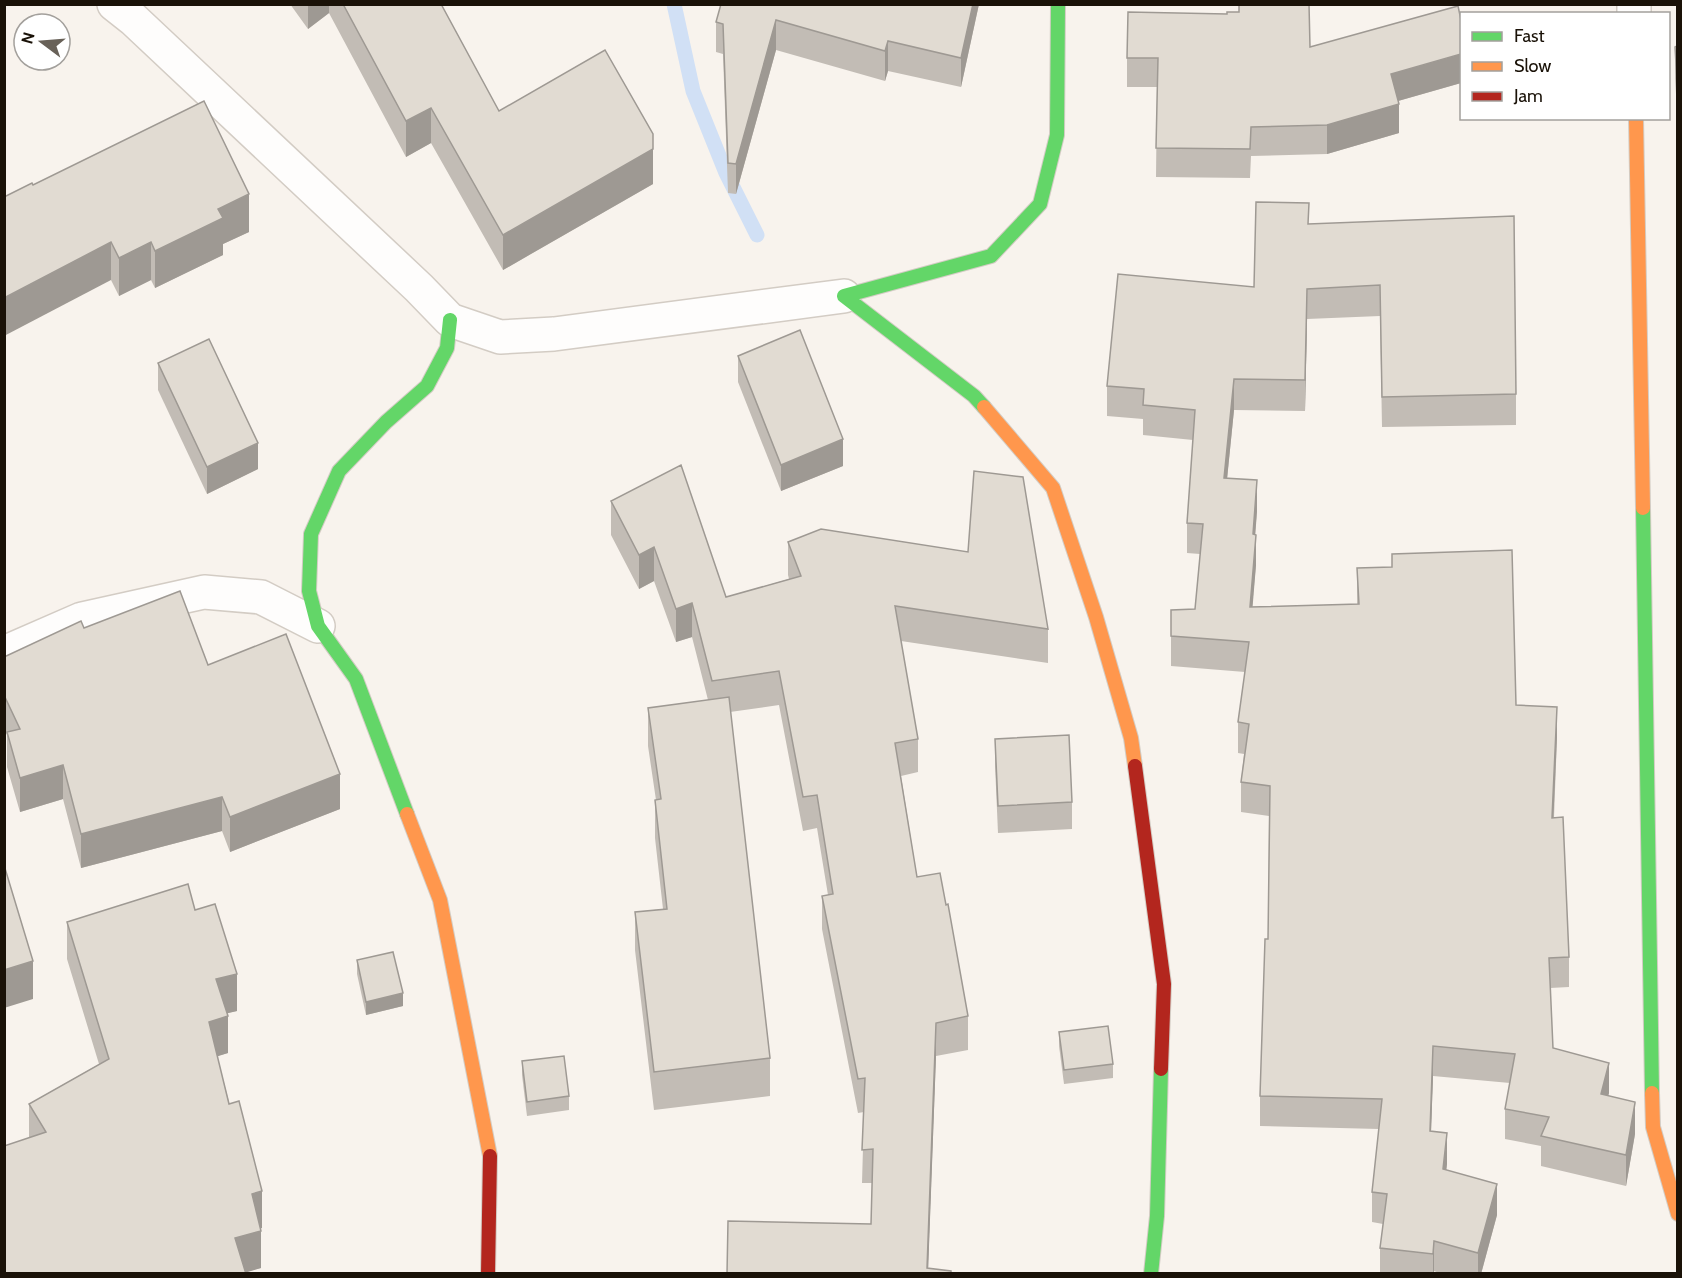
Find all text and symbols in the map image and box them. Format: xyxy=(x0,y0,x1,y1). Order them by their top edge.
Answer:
north arrow xyxy=(12,12,72,72)
legend xyxy=(1460,12,1670,120)
text: Fast xyxy=(1514,25,1545,47)
text: N xyxy=(17,30,39,46)
text: Slow xyxy=(1514,55,1551,77)
text: Jam xyxy=(1513,85,1543,107)

